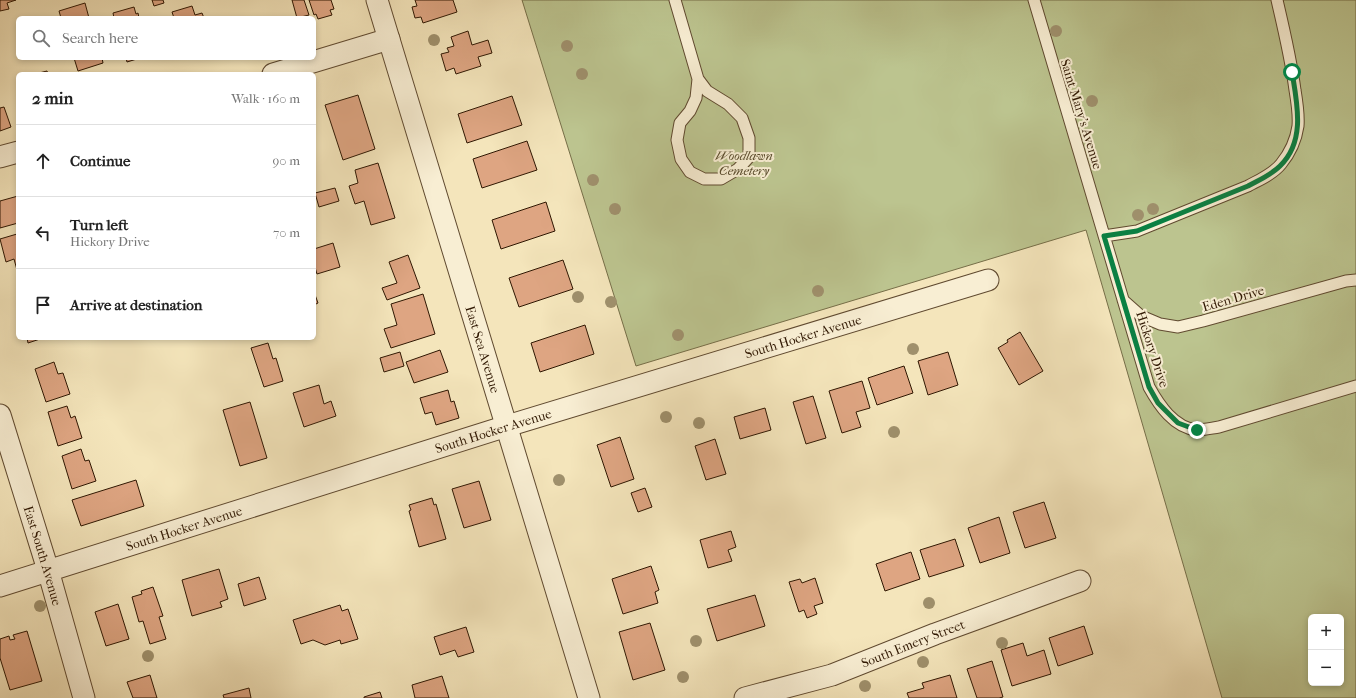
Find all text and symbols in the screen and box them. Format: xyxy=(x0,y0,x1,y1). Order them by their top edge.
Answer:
search box xyxy=(16,16,316,60)
icon: search xyxy=(30,27,52,49)
text: Search here xyxy=(62,29,138,47)
street label: Saint Mary's Avenue xyxy=(1058,57,1106,172)
route start xyxy=(1283,63,1301,81)
text: 2 min xyxy=(32,88,73,108)
text: Walk · 160 m xyxy=(231,91,300,106)
park label: Woodlawn Cemetery xyxy=(715,148,773,178)
icon: ahead xyxy=(32,150,54,172)
text: Continue xyxy=(70,152,130,170)
text: 90 m xyxy=(272,153,300,168)
text: Turn left xyxy=(70,216,128,234)
icon: left xyxy=(32,222,54,244)
text: 70 m xyxy=(273,225,300,240)
text: Hickory Drive xyxy=(70,234,150,249)
street label: Eden Drive xyxy=(1201,282,1266,314)
icon: arrive xyxy=(32,294,54,316)
text: Arrive at destination xyxy=(70,296,202,314)
street label: East Sea Avenue xyxy=(462,304,503,395)
street label: Hickory Drive xyxy=(1133,309,1172,390)
street label: South Hocker Avenue xyxy=(743,312,864,361)
street label: South Hocker Avenue xyxy=(433,406,554,456)
route end xyxy=(1188,421,1206,439)
street label: South Hocker Avenue xyxy=(124,503,245,554)
street label: East South Avenue xyxy=(21,504,65,608)
map controls xyxy=(1308,614,1344,686)
button: + xyxy=(1308,614,1344,650)
street label: South Emery Street xyxy=(859,617,967,671)
button: − xyxy=(1308,650,1344,686)

